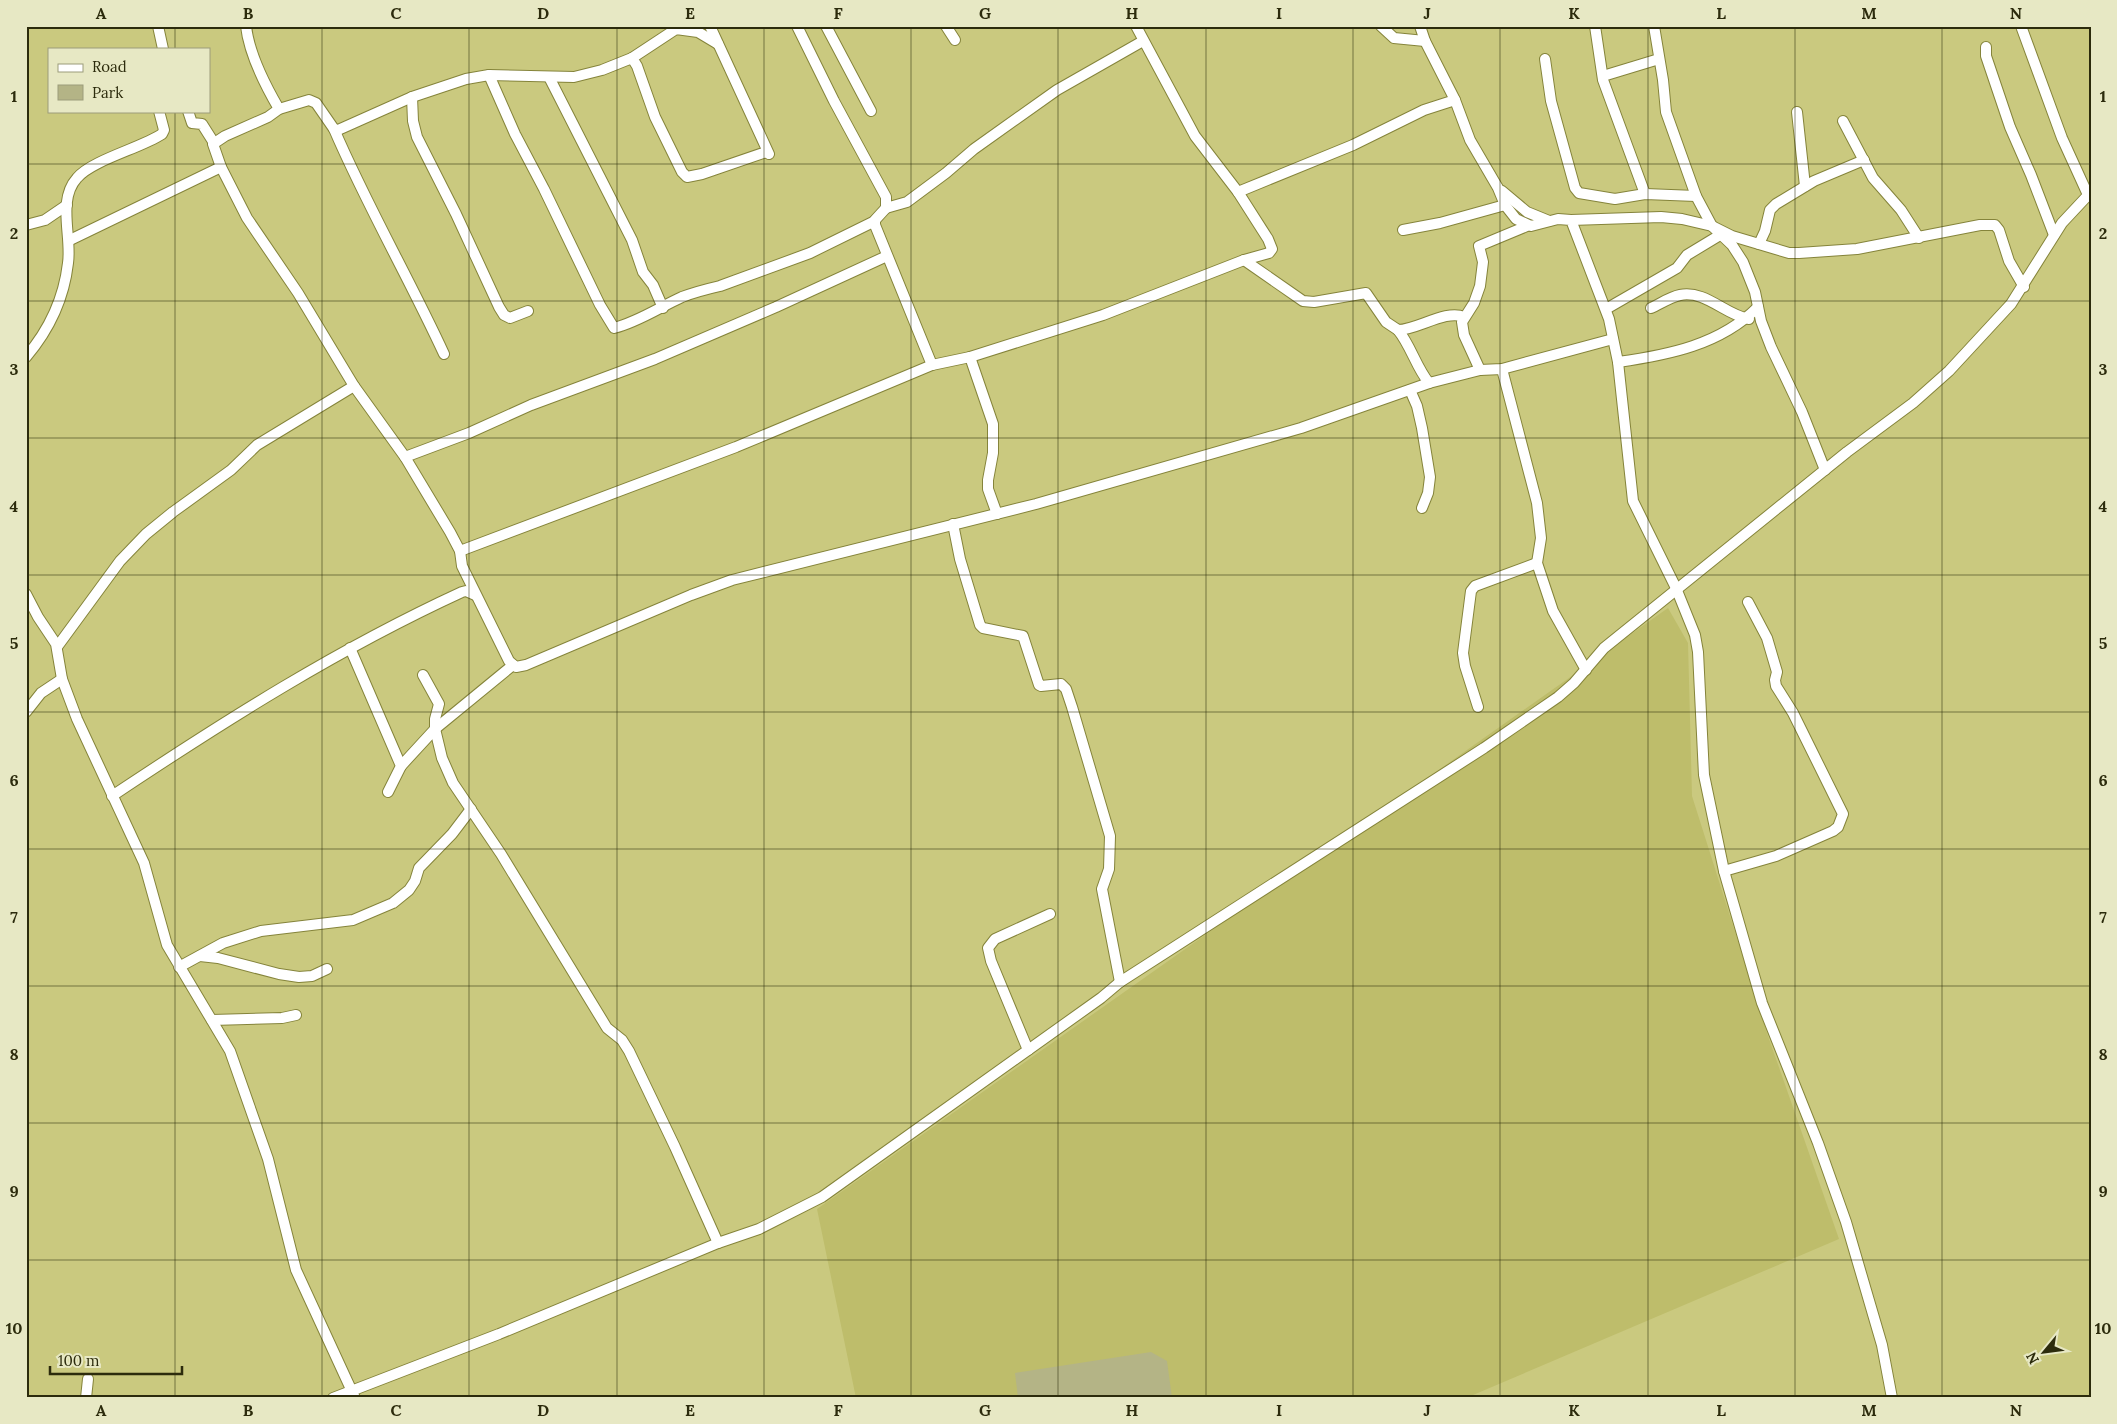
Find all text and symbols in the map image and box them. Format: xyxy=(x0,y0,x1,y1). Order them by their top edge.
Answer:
text: A xyxy=(96,3,107,23)
text: B xyxy=(243,3,254,23)
text: C xyxy=(390,3,402,23)
text: D xyxy=(537,3,549,23)
text: E xyxy=(685,3,695,23)
text: F xyxy=(833,3,843,23)
text: G xyxy=(979,3,991,23)
text: H xyxy=(1126,3,1139,23)
text: I xyxy=(1276,3,1282,23)
text: J xyxy=(1423,3,1431,23)
text: K xyxy=(1568,3,1580,23)
text: L xyxy=(1716,3,1726,23)
text: M xyxy=(1861,3,1877,23)
text: N xyxy=(2010,3,2022,23)
legend xyxy=(48,48,210,112)
text: Road xyxy=(92,57,127,76)
text: Park xyxy=(92,83,123,102)
text: 1 xyxy=(11,86,17,106)
text: 1 xyxy=(2100,86,2106,106)
text: 2 xyxy=(10,223,18,243)
text: 2 xyxy=(2099,223,2107,243)
text: 3 xyxy=(10,359,19,379)
text: 3 xyxy=(2099,359,2108,379)
text: 4 xyxy=(10,496,19,516)
text: 4 xyxy=(2099,496,2108,516)
text: 5 xyxy=(10,633,19,653)
text: 5 xyxy=(2099,633,2108,653)
text: 6 xyxy=(9,770,19,790)
text: 6 xyxy=(2098,770,2108,790)
text: 7 xyxy=(10,907,18,927)
text: 7 xyxy=(2099,907,2107,927)
text: 8 xyxy=(9,1044,19,1064)
text: 8 xyxy=(2098,1044,2108,1064)
text: 9 xyxy=(9,1181,19,1201)
text: 9 xyxy=(2098,1181,2108,1201)
text: 10 xyxy=(6,1318,22,1338)
text: 10 xyxy=(2095,1318,2111,1338)
north arrow xyxy=(2020,1326,2070,1376)
scale bar xyxy=(50,1344,182,1376)
text: N xyxy=(2022,1349,2043,1367)
text: 100 m xyxy=(58,1351,99,1370)
text: A xyxy=(96,1400,107,1420)
text: B xyxy=(243,1400,254,1420)
text: C xyxy=(390,1400,402,1420)
text: D xyxy=(537,1400,549,1420)
text: E xyxy=(685,1400,695,1420)
text: F xyxy=(833,1400,843,1420)
text: G xyxy=(979,1400,991,1420)
text: H xyxy=(1126,1400,1139,1420)
text: I xyxy=(1276,1400,1282,1420)
text: J xyxy=(1423,1400,1431,1420)
text: K xyxy=(1568,1400,1580,1420)
text: L xyxy=(1716,1400,1726,1420)
text: M xyxy=(1861,1400,1877,1420)
text: N xyxy=(2010,1400,2022,1420)

